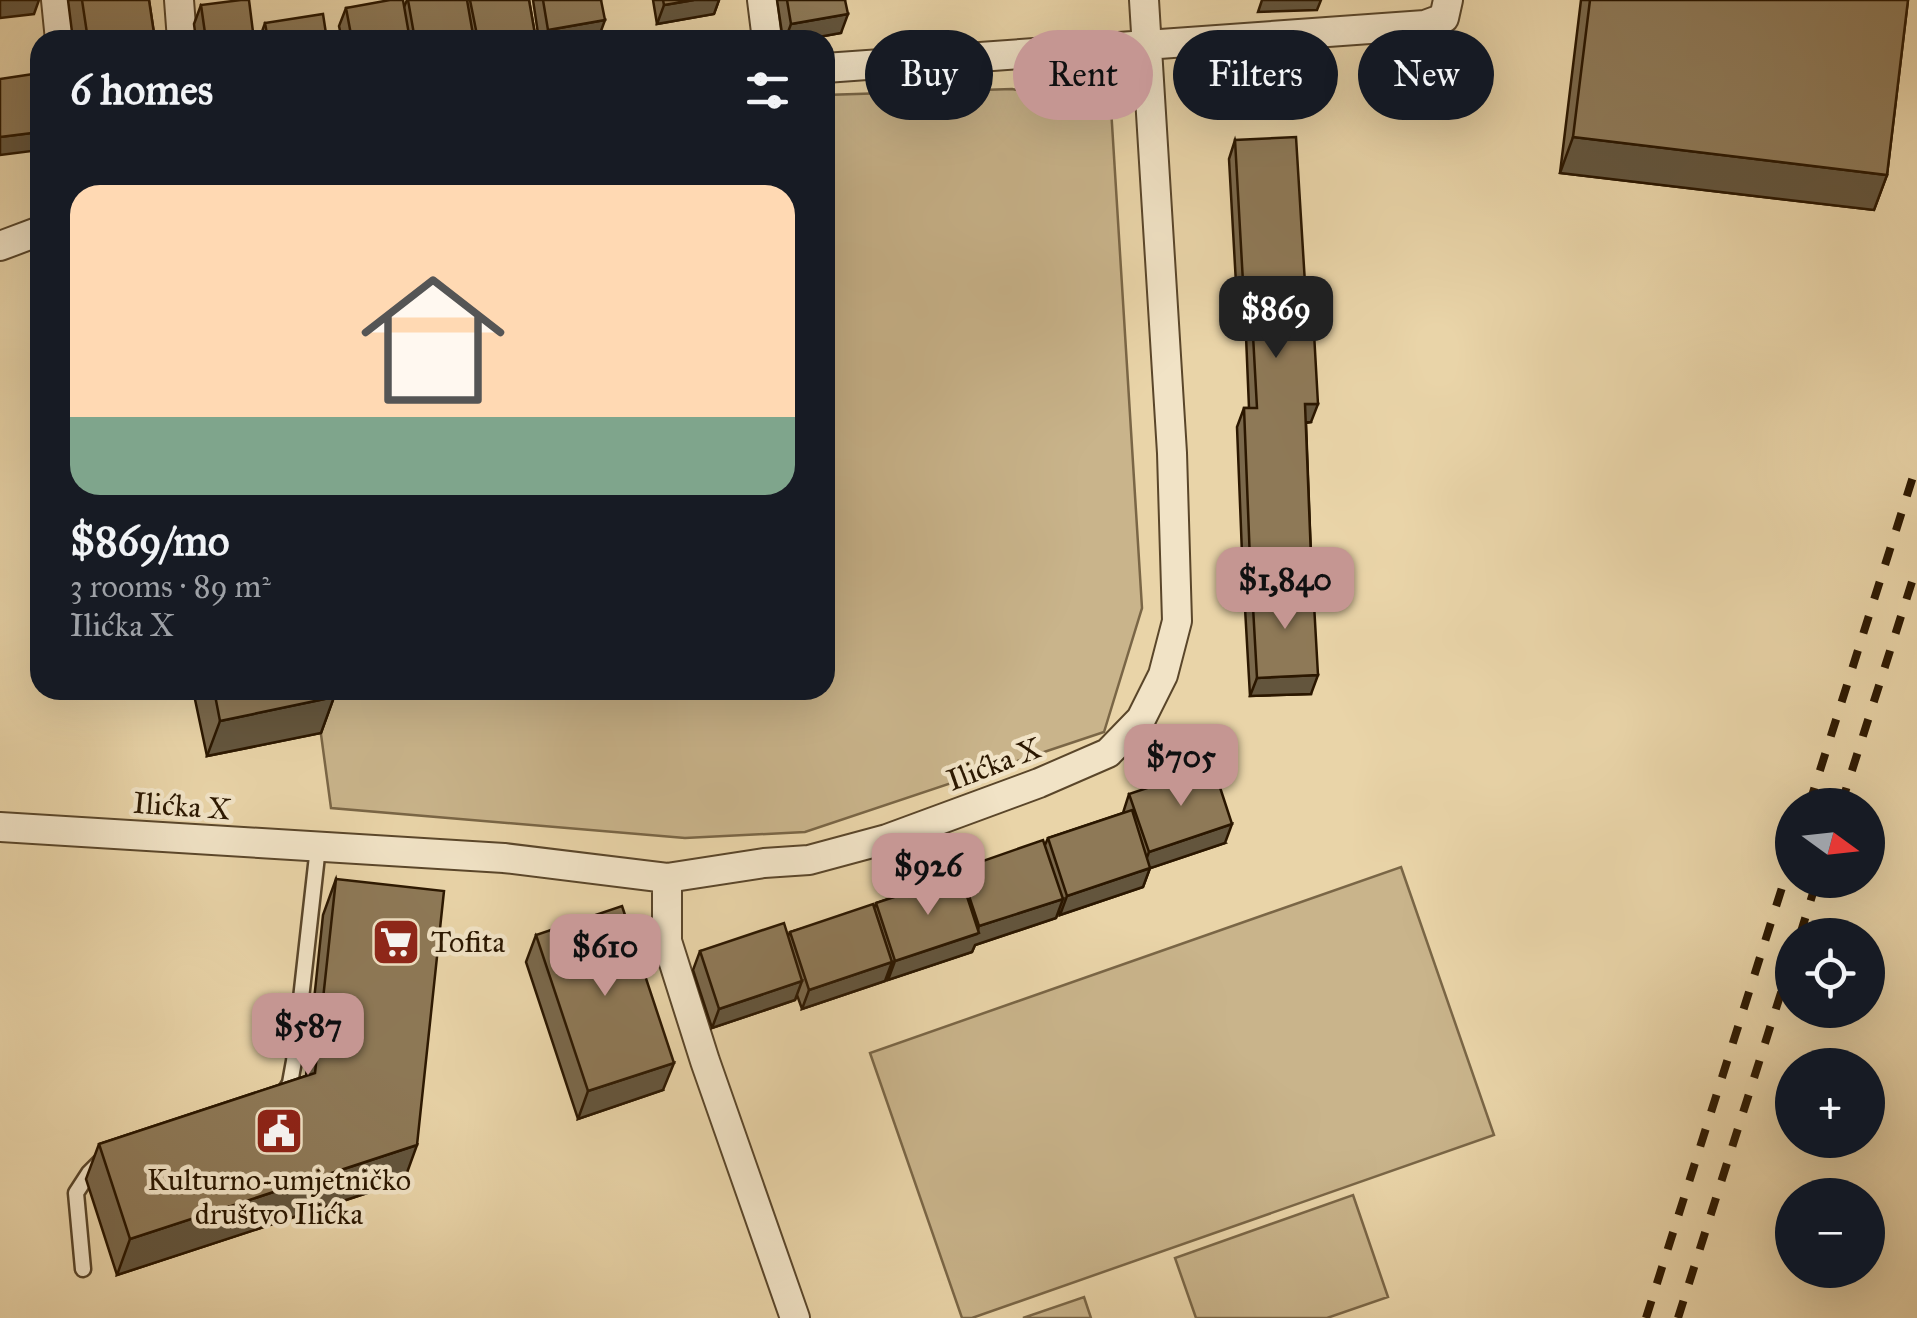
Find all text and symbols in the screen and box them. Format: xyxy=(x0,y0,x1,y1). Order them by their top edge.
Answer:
chip: Buy xyxy=(865,30,993,120)
chip: Rent xyxy=(1013,30,1153,120)
chip: Filters xyxy=(1173,30,1338,120)
chip: New xyxy=(1358,30,1494,120)
icon: filters xyxy=(740,63,795,118)
text: 6 homes xyxy=(70,64,213,116)
icon: home xyxy=(343,250,523,430)
pin: $869 xyxy=(1217,276,1335,361)
text: $869 xyxy=(1241,289,1311,328)
text: $869/mo xyxy=(70,515,230,567)
pin: $1,840 xyxy=(1204,547,1366,632)
text: $1,840 xyxy=(1238,560,1332,599)
text: 3 rooms · 89 m² xyxy=(70,567,271,606)
text: Ilićka X xyxy=(70,606,175,645)
pin: $705 xyxy=(1122,724,1240,809)
street label: Ilićka X xyxy=(942,730,1046,798)
text: $705 xyxy=(1146,737,1216,776)
street label: Ilićka X xyxy=(132,785,232,827)
north arrow xyxy=(1775,788,1885,898)
map controls xyxy=(1775,788,1885,1288)
pin: $926 xyxy=(869,833,987,918)
text: $926 xyxy=(894,846,962,885)
pin: $610 xyxy=(546,914,664,999)
supermarket icon: Tofita xyxy=(370,916,422,968)
button: locate xyxy=(1775,918,1885,1028)
place label: Tofita xyxy=(431,924,505,960)
text: $610 xyxy=(572,927,638,966)
pin: $587 xyxy=(249,993,367,1078)
text: $587 xyxy=(274,1006,342,1045)
button: + xyxy=(1775,1048,1885,1158)
public building icon: Kulturno-umjetničko društvo Ilićka xyxy=(253,1105,305,1157)
place label: Kulturno-umjetničko društvo Ilićka xyxy=(147,1162,411,1232)
button: − xyxy=(1775,1178,1885,1288)

